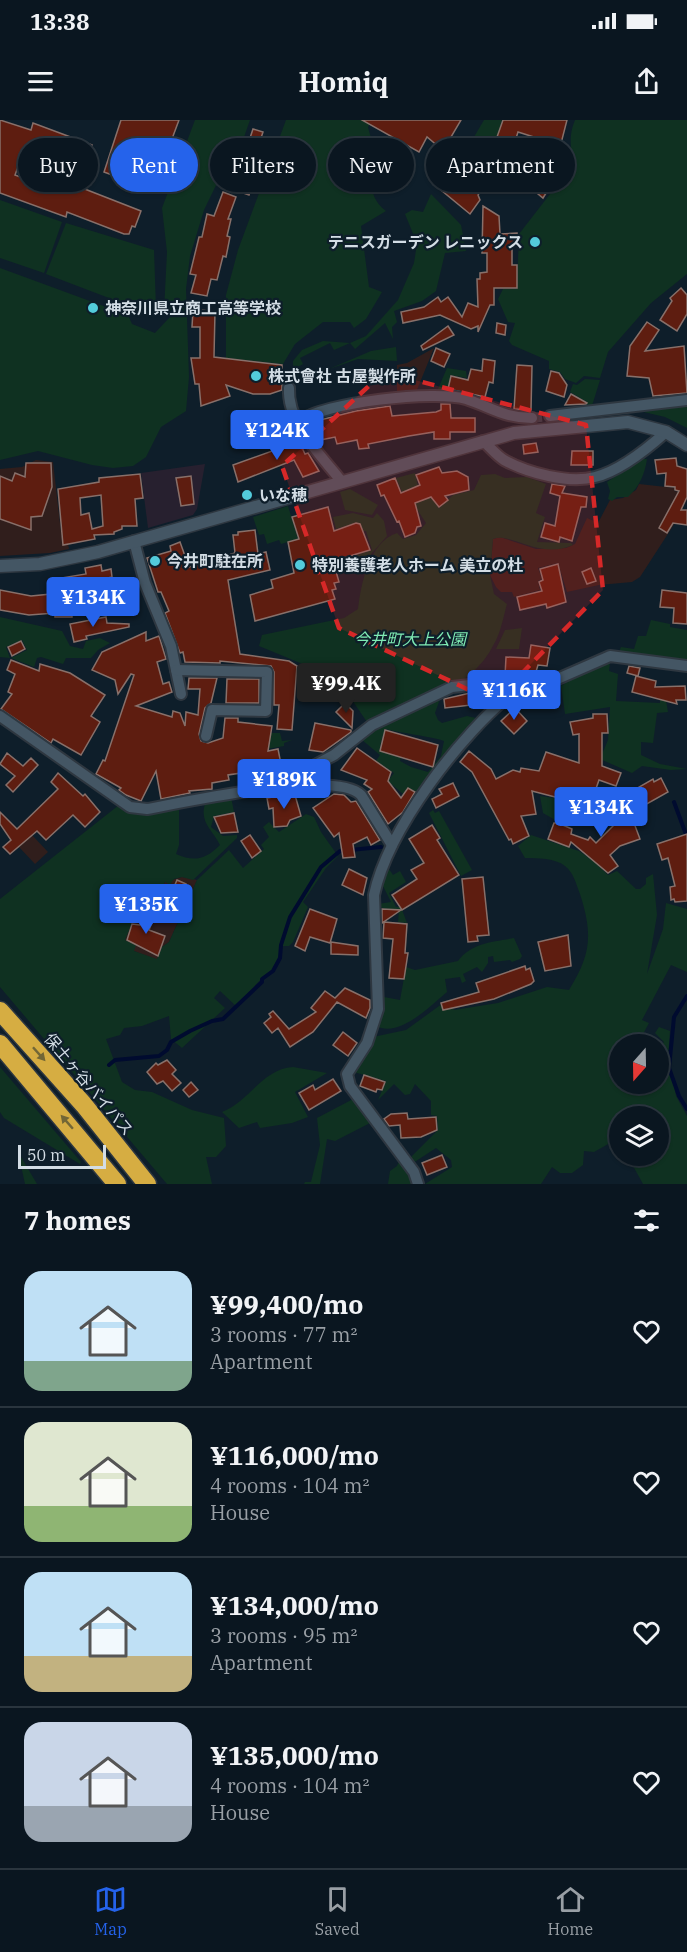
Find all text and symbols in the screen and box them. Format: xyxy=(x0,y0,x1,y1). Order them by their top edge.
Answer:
text: 13:38 xyxy=(30,7,89,36)
text: Homiq xyxy=(299,64,388,99)
icon: menu xyxy=(24,65,57,98)
icon: share xyxy=(630,65,663,98)
chip: Buy xyxy=(18,138,98,192)
chip: Rent xyxy=(110,138,198,192)
chip: Filters xyxy=(210,138,316,192)
chip: New xyxy=(328,138,414,192)
chip: Apartment xyxy=(426,138,575,192)
place label: テニスガーデン レニックス xyxy=(328,232,523,252)
marker: テニスガーデン レニックス xyxy=(528,235,542,249)
place label: 神奈川県立商工高等学校 xyxy=(105,298,281,318)
marker: 神奈川県立商工高等学校 xyxy=(86,301,100,315)
place label: 株式會社 古屋製作所 xyxy=(268,366,416,386)
marker: 株式會社 古屋製作所 xyxy=(249,369,263,383)
pin: ¥124K xyxy=(235,410,319,461)
text: ¥124K xyxy=(245,416,309,443)
place label: いな穂 xyxy=(259,485,307,505)
marker: いな穂 xyxy=(240,488,254,502)
place label: 今井町駐在所 xyxy=(167,551,263,571)
marker: 今井町駐在所 xyxy=(148,554,162,568)
place label: 特別養護老人ホーム 美立の杜 xyxy=(312,555,523,575)
marker: 特別養護老人ホーム 美立の杜 xyxy=(293,558,307,572)
pin: ¥134K xyxy=(51,577,135,628)
text: ¥134K xyxy=(61,583,125,610)
park label: 今井町大上公園 xyxy=(354,629,468,649)
pin: ¥99.4K xyxy=(297,663,395,714)
text: ¥99.4K xyxy=(311,669,381,696)
pin: ¥116K xyxy=(472,670,556,721)
text: ¥116K xyxy=(482,676,546,703)
pin: ¥189K xyxy=(242,759,326,810)
text: ¥189K xyxy=(252,765,316,792)
pin: ¥134K xyxy=(559,787,643,838)
text: ¥134K xyxy=(569,793,633,820)
pin: ¥135K xyxy=(104,884,188,935)
text: ¥135K xyxy=(114,890,178,917)
street label: 保土ヶ谷バイパス xyxy=(40,1029,138,1139)
north arrow xyxy=(609,1034,669,1094)
map controls xyxy=(609,1034,669,1166)
one-way arrow xyxy=(32,1046,45,1061)
button: layers xyxy=(609,1106,669,1166)
one-way arrow xyxy=(61,1115,74,1130)
scale bar xyxy=(18,1142,106,1170)
text: 50 m xyxy=(27,1145,65,1165)
text: 7 homes xyxy=(24,1203,131,1237)
icon: filters xyxy=(630,1204,663,1237)
text: ¥99,400/mo xyxy=(210,1287,363,1321)
icon: home xyxy=(72,1295,144,1367)
icon: heart xyxy=(630,1315,663,1348)
text: 3 rooms · 77 m² xyxy=(210,1321,357,1348)
text: Apartment xyxy=(210,1348,313,1375)
text: ¥116,000/mo xyxy=(210,1438,379,1472)
icon: home xyxy=(72,1446,144,1518)
icon: heart xyxy=(630,1466,663,1499)
text: 4 rooms · 104 m² xyxy=(210,1472,369,1499)
text: House xyxy=(210,1499,270,1526)
text: ¥134,000/mo xyxy=(210,1588,379,1622)
icon: home xyxy=(72,1596,144,1668)
icon: heart xyxy=(630,1616,663,1649)
text: 3 rooms · 95 m² xyxy=(210,1622,357,1649)
text: Apartment xyxy=(210,1649,313,1676)
text: ¥135,000/mo xyxy=(210,1738,379,1772)
icon: home xyxy=(72,1746,144,1818)
icon: heart xyxy=(630,1766,663,1799)
text: 4 rooms · 104 m² xyxy=(210,1772,369,1799)
text: House xyxy=(210,1799,270,1826)
tab: Map xyxy=(94,1883,127,1939)
tab: Saved xyxy=(315,1883,360,1939)
tab: Home xyxy=(548,1883,593,1939)

